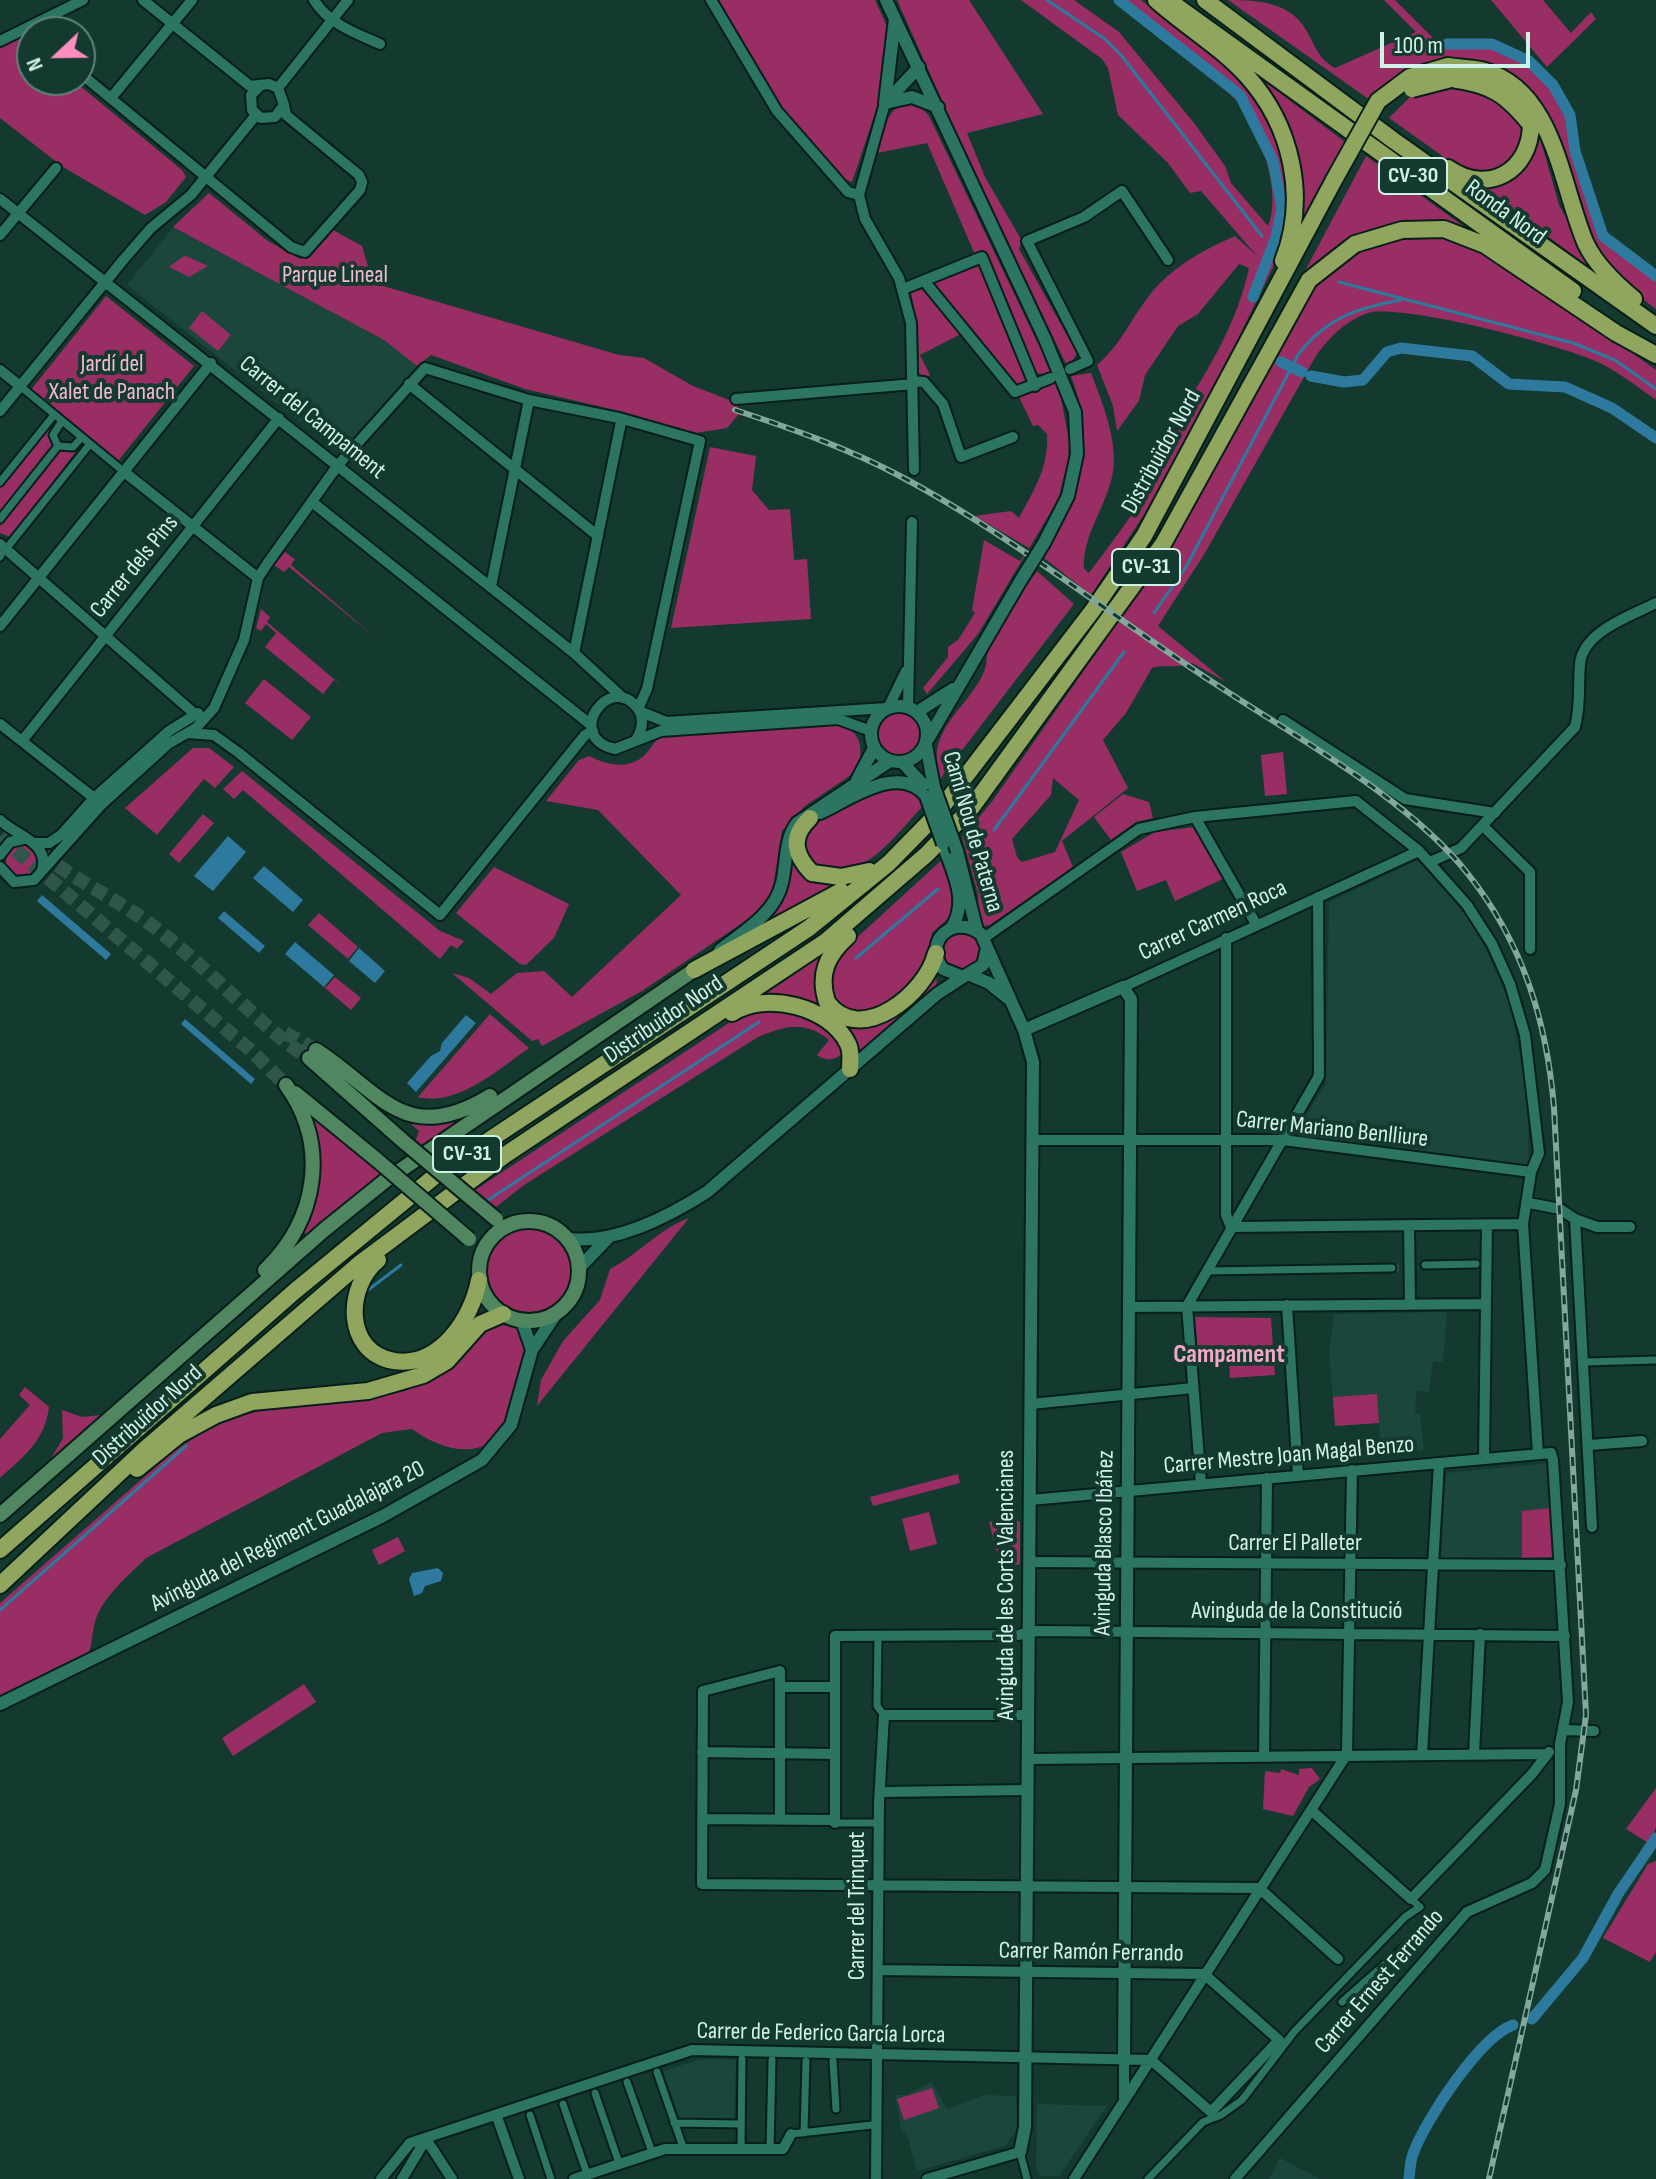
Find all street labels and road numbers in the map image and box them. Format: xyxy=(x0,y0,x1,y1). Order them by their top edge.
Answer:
road number: CV-30 xyxy=(1379,158,1447,194)
street label: Ronda Nord xyxy=(1459,174,1551,252)
street label: Carrer del Campament xyxy=(233,350,391,486)
street label: Distribuïdor Nord xyxy=(1116,385,1208,519)
street label: Carrer dels Pins xyxy=(85,510,185,624)
road number: CV-31 xyxy=(1112,549,1180,585)
street label: Camí Nou de Paterna xyxy=(935,748,1009,916)
street label: Carrer Carmen Roca xyxy=(1134,874,1292,968)
street label: Distribuïdor Nord xyxy=(599,970,729,1070)
street label: Carrer Mariano Benlliure xyxy=(1235,1106,1429,1154)
road number: CV-31 xyxy=(433,1136,501,1172)
street label: Distribuïdor Nord xyxy=(87,1359,209,1473)
street label: Carrer Mestre Joan Magal Benzo xyxy=(1163,1431,1415,1481)
street label: Avinguda de les Corts Valencianes xyxy=(993,1450,1021,1720)
street label: Avinguda Blasco Ibáñez xyxy=(1089,1450,1121,1636)
street label: Avinguda del Regiment Guadalajara 20 xyxy=(146,1455,430,1619)
street label: Carrer El Palleter xyxy=(1228,1530,1362,1558)
street label: Avinguda de la Constitució xyxy=(1191,1598,1403,1626)
street label: Carrer del Trinquet xyxy=(844,1832,872,1980)
street label: Carrer Ernest Ferrando xyxy=(1309,1904,1451,2060)
street label: Carrer Ramón Ferrando xyxy=(998,1937,1184,1969)
street label: Carrer de Federico García Lorca xyxy=(696,2017,946,2051)

